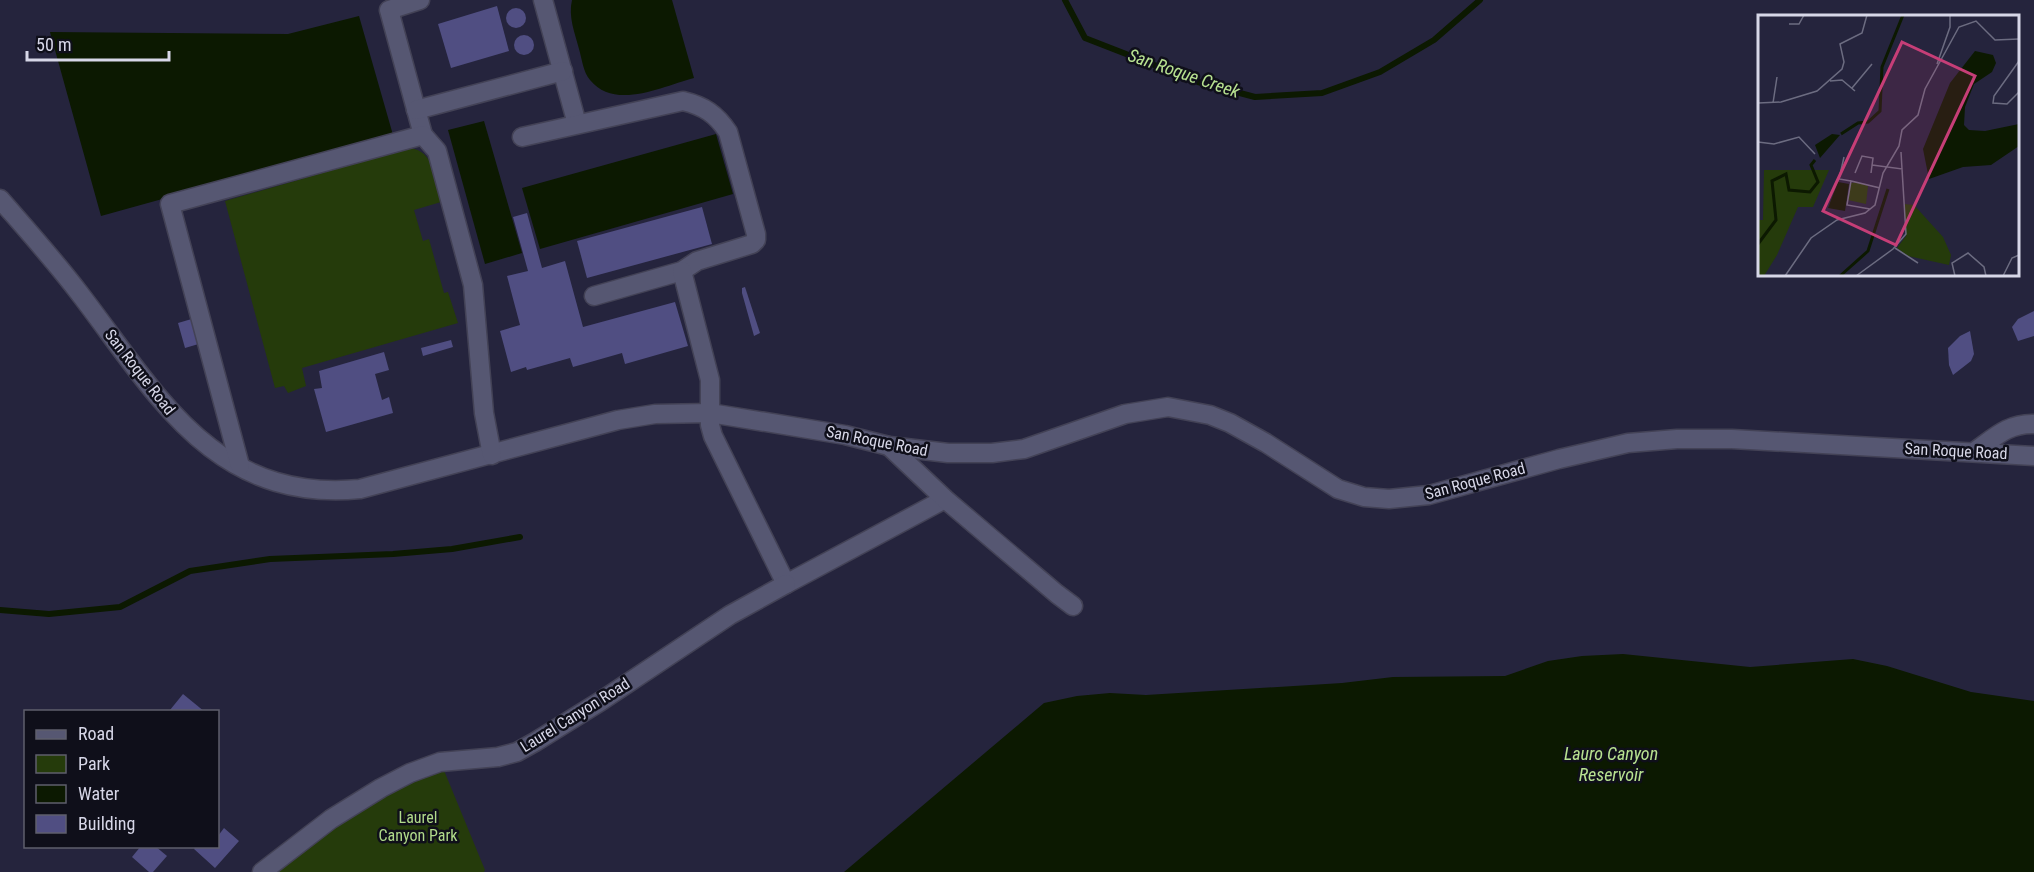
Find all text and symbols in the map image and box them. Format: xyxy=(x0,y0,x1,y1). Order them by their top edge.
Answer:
inset map xyxy=(1758,15,2019,276)
scale bar xyxy=(27,24,170,62)
text: 50 m xyxy=(36,34,71,55)
water label: San Roque Creek xyxy=(1125,44,1244,102)
street label: San Roque Road xyxy=(101,326,179,418)
street label: San Roque Road xyxy=(825,422,929,460)
street label: San Roque Road xyxy=(1904,439,2008,463)
street label: San Roque Road xyxy=(1423,459,1527,503)
street label: Laurel Canyon Road xyxy=(517,674,633,756)
legend xyxy=(24,710,219,848)
text: Road xyxy=(78,723,114,744)
water label: Lauro Canyon Reservoir xyxy=(1564,743,1658,785)
text: Park xyxy=(78,753,110,774)
text: Water xyxy=(78,783,120,804)
park label: Laurel Canyon Park xyxy=(378,808,458,845)
text: Building xyxy=(78,813,135,834)

